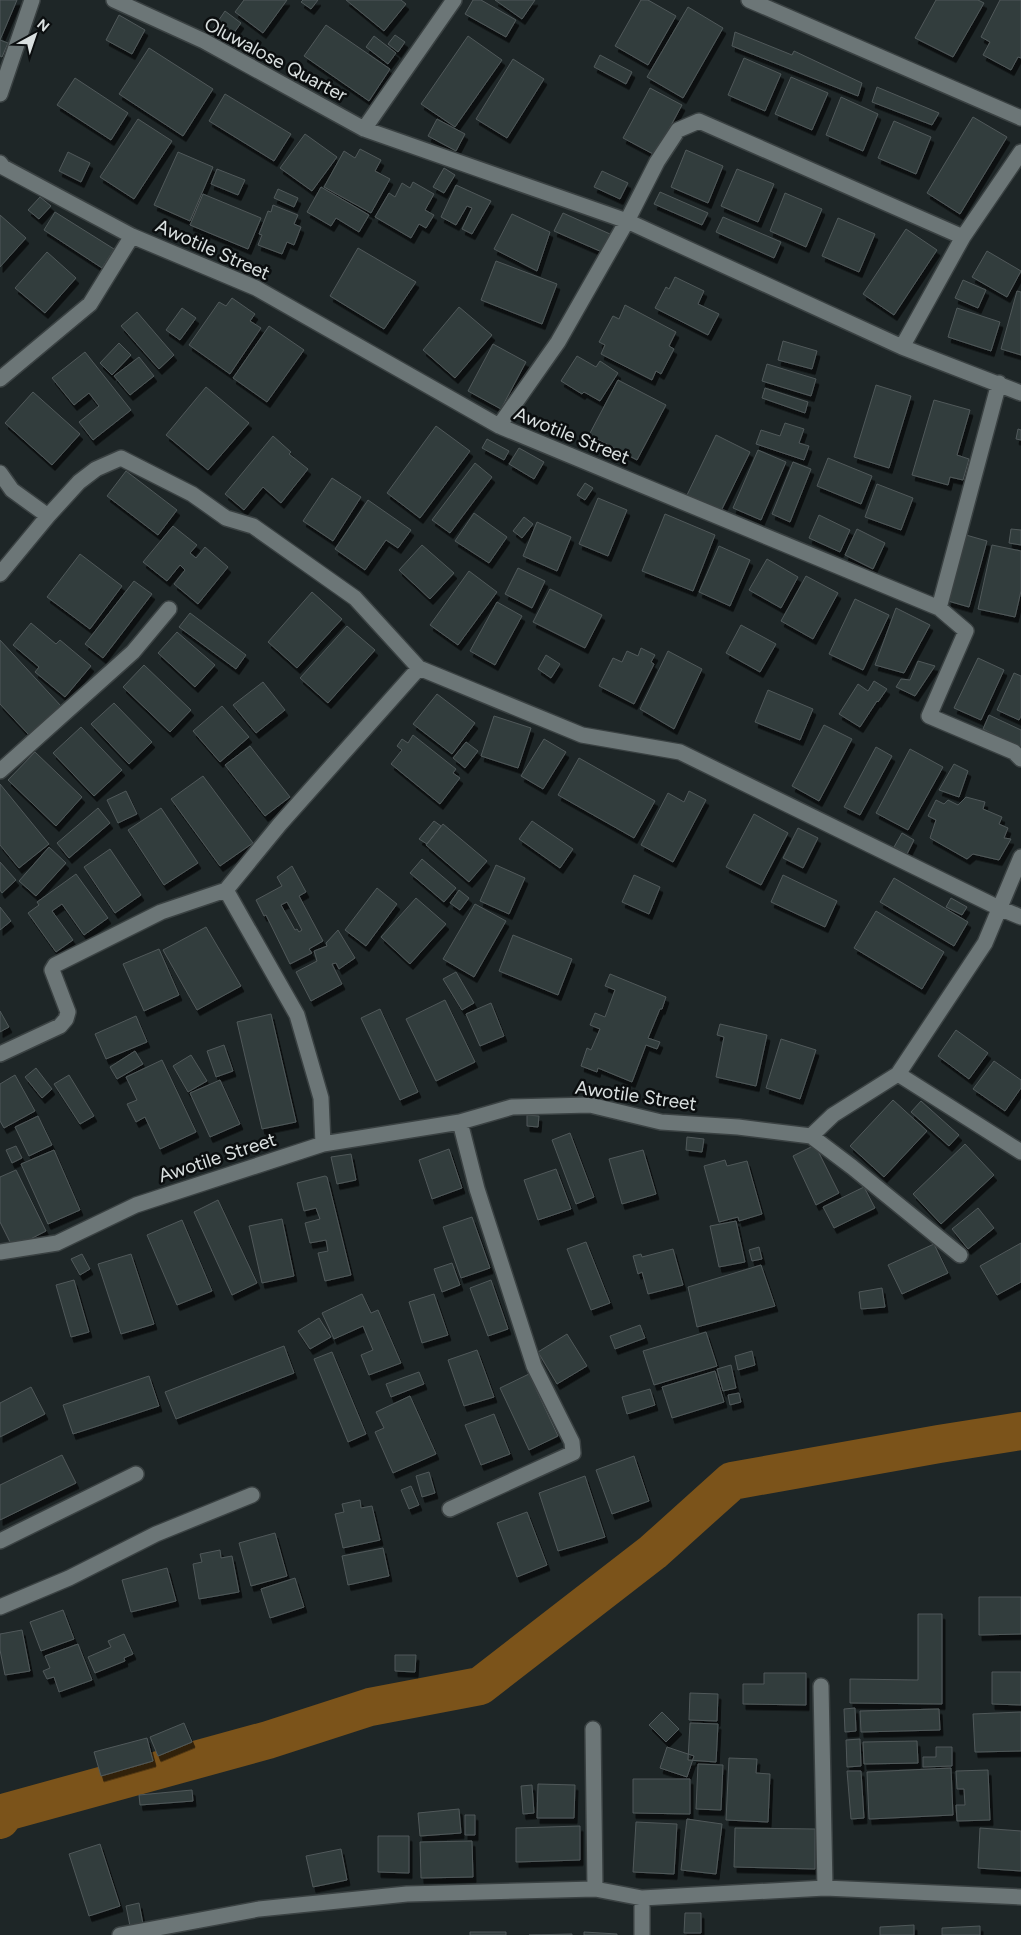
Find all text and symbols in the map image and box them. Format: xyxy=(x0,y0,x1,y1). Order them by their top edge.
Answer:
north arrow xyxy=(10,10,60,60)
street label: Oluwalose Quarter xyxy=(200,12,352,107)
text: N xyxy=(33,15,53,35)
street label: Awotile Street xyxy=(152,214,273,285)
street label: Awotile Street xyxy=(511,402,633,469)
street label: Awotile Street xyxy=(574,1076,698,1115)
street label: Awotile Street xyxy=(155,1128,279,1187)

